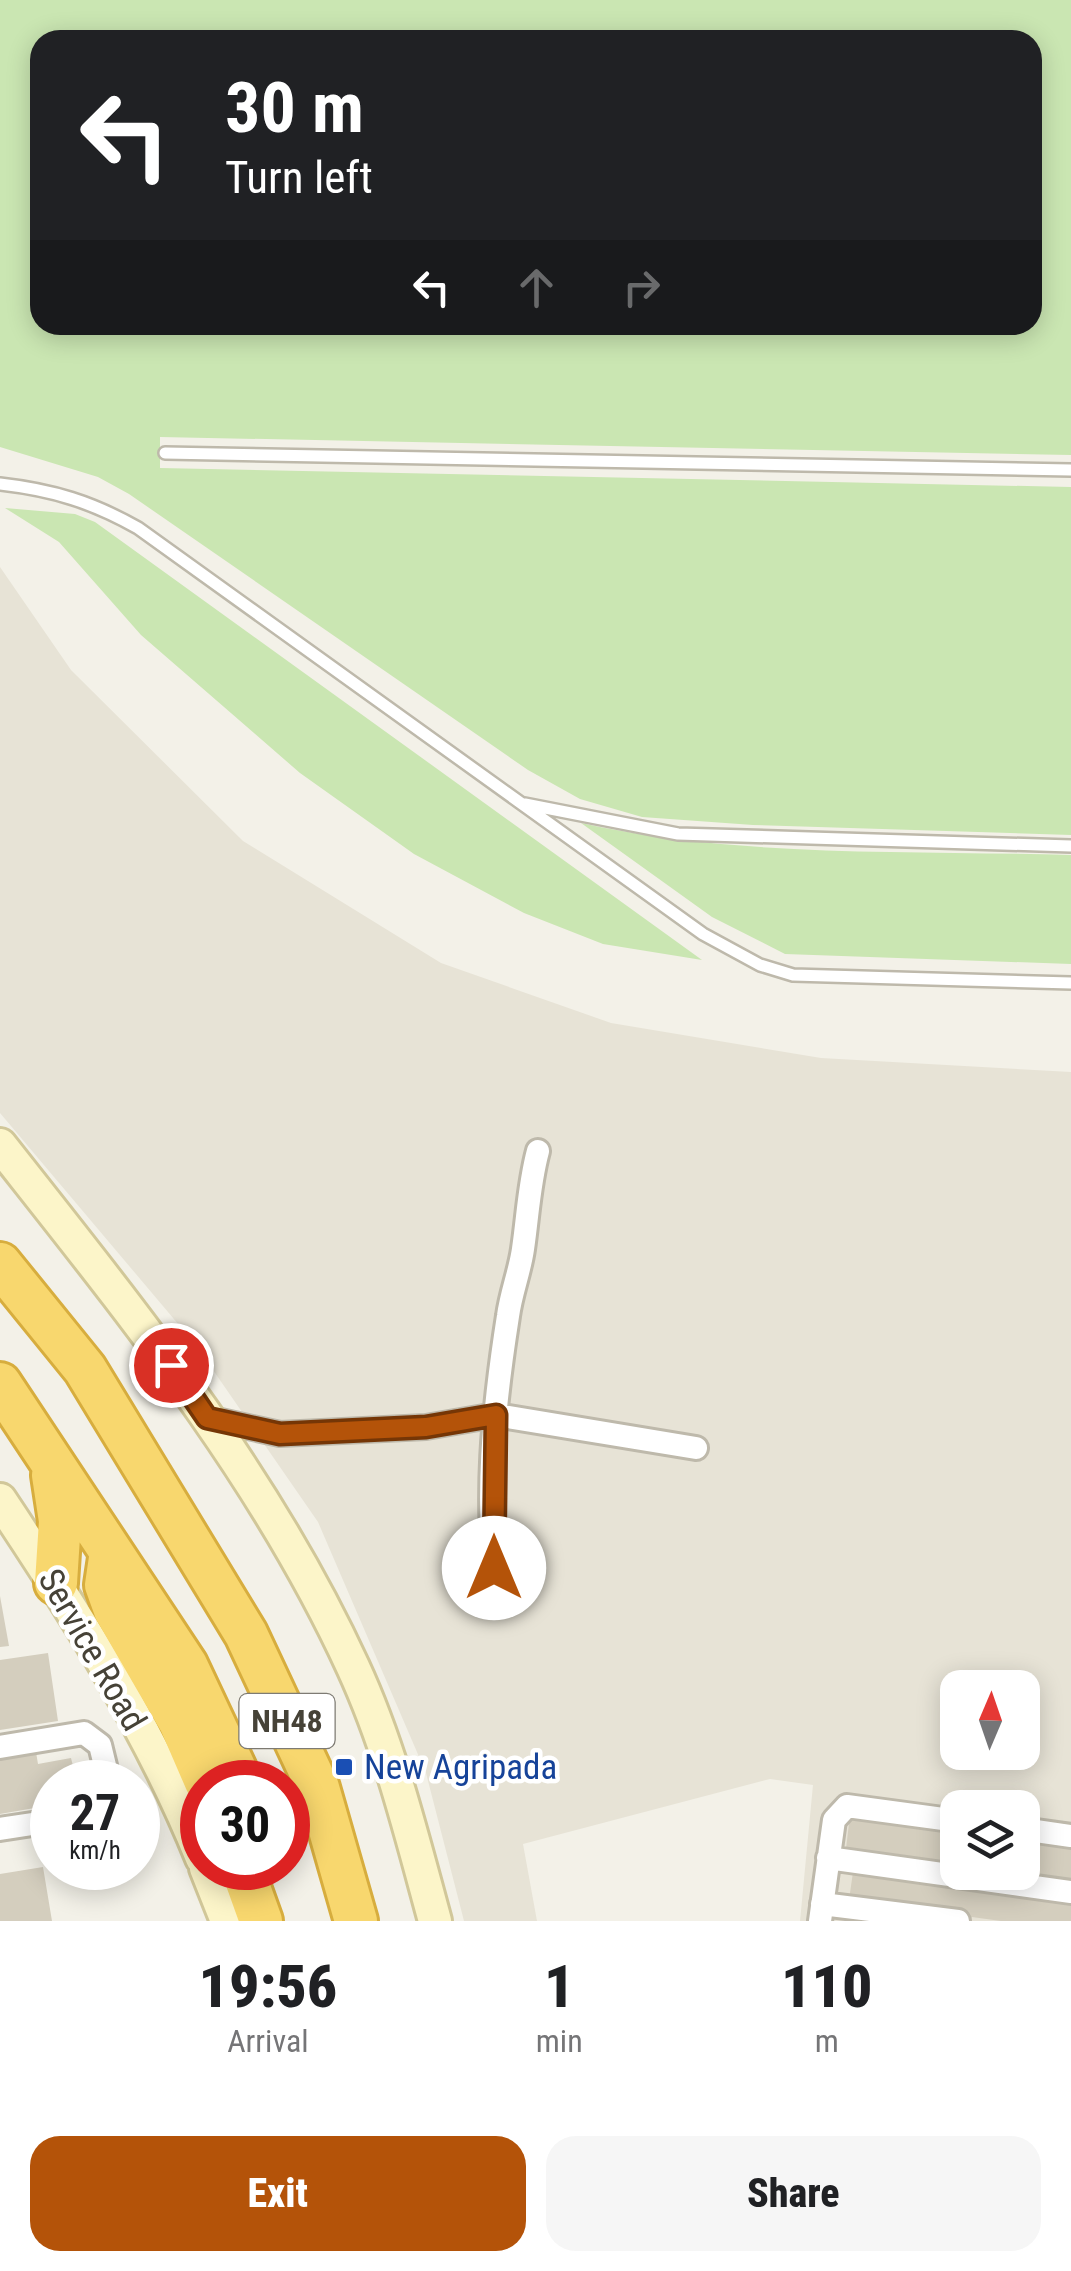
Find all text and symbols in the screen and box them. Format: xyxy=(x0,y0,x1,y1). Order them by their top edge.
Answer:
text: 30 m xyxy=(225,67,364,149)
icon: left xyxy=(60,70,190,200)
text: Turn left xyxy=(225,151,373,204)
icon: left xyxy=(404,260,459,315)
icon: ahead xyxy=(509,260,564,315)
icon: right xyxy=(614,260,669,315)
pin xyxy=(129,1323,214,1408)
icon: arrive xyxy=(144,1338,199,1393)
position arrow xyxy=(442,1516,546,1620)
street label: Service Road xyxy=(29,1562,155,1738)
north arrow xyxy=(940,1670,1040,1770)
map controls xyxy=(940,1670,1040,1890)
road number: NH48 xyxy=(240,1694,334,1748)
place label: New Agripada xyxy=(364,1747,557,1788)
marker: New Agripada xyxy=(333,1756,355,1778)
speed limit sign: 30 xyxy=(180,1760,310,1890)
text: 27 xyxy=(70,1784,120,1842)
button: layers xyxy=(940,1790,1040,1890)
text: km/h xyxy=(69,1836,121,1865)
text: 19:56 xyxy=(198,1951,337,2022)
text: 1 xyxy=(544,1951,574,2022)
text: 110 xyxy=(781,1951,873,2022)
text: Arrival xyxy=(227,2022,309,2060)
text: min xyxy=(536,2022,583,2060)
text: m xyxy=(815,2022,839,2060)
button: Exit xyxy=(30,2136,526,2251)
button: Share xyxy=(546,2136,1041,2251)

